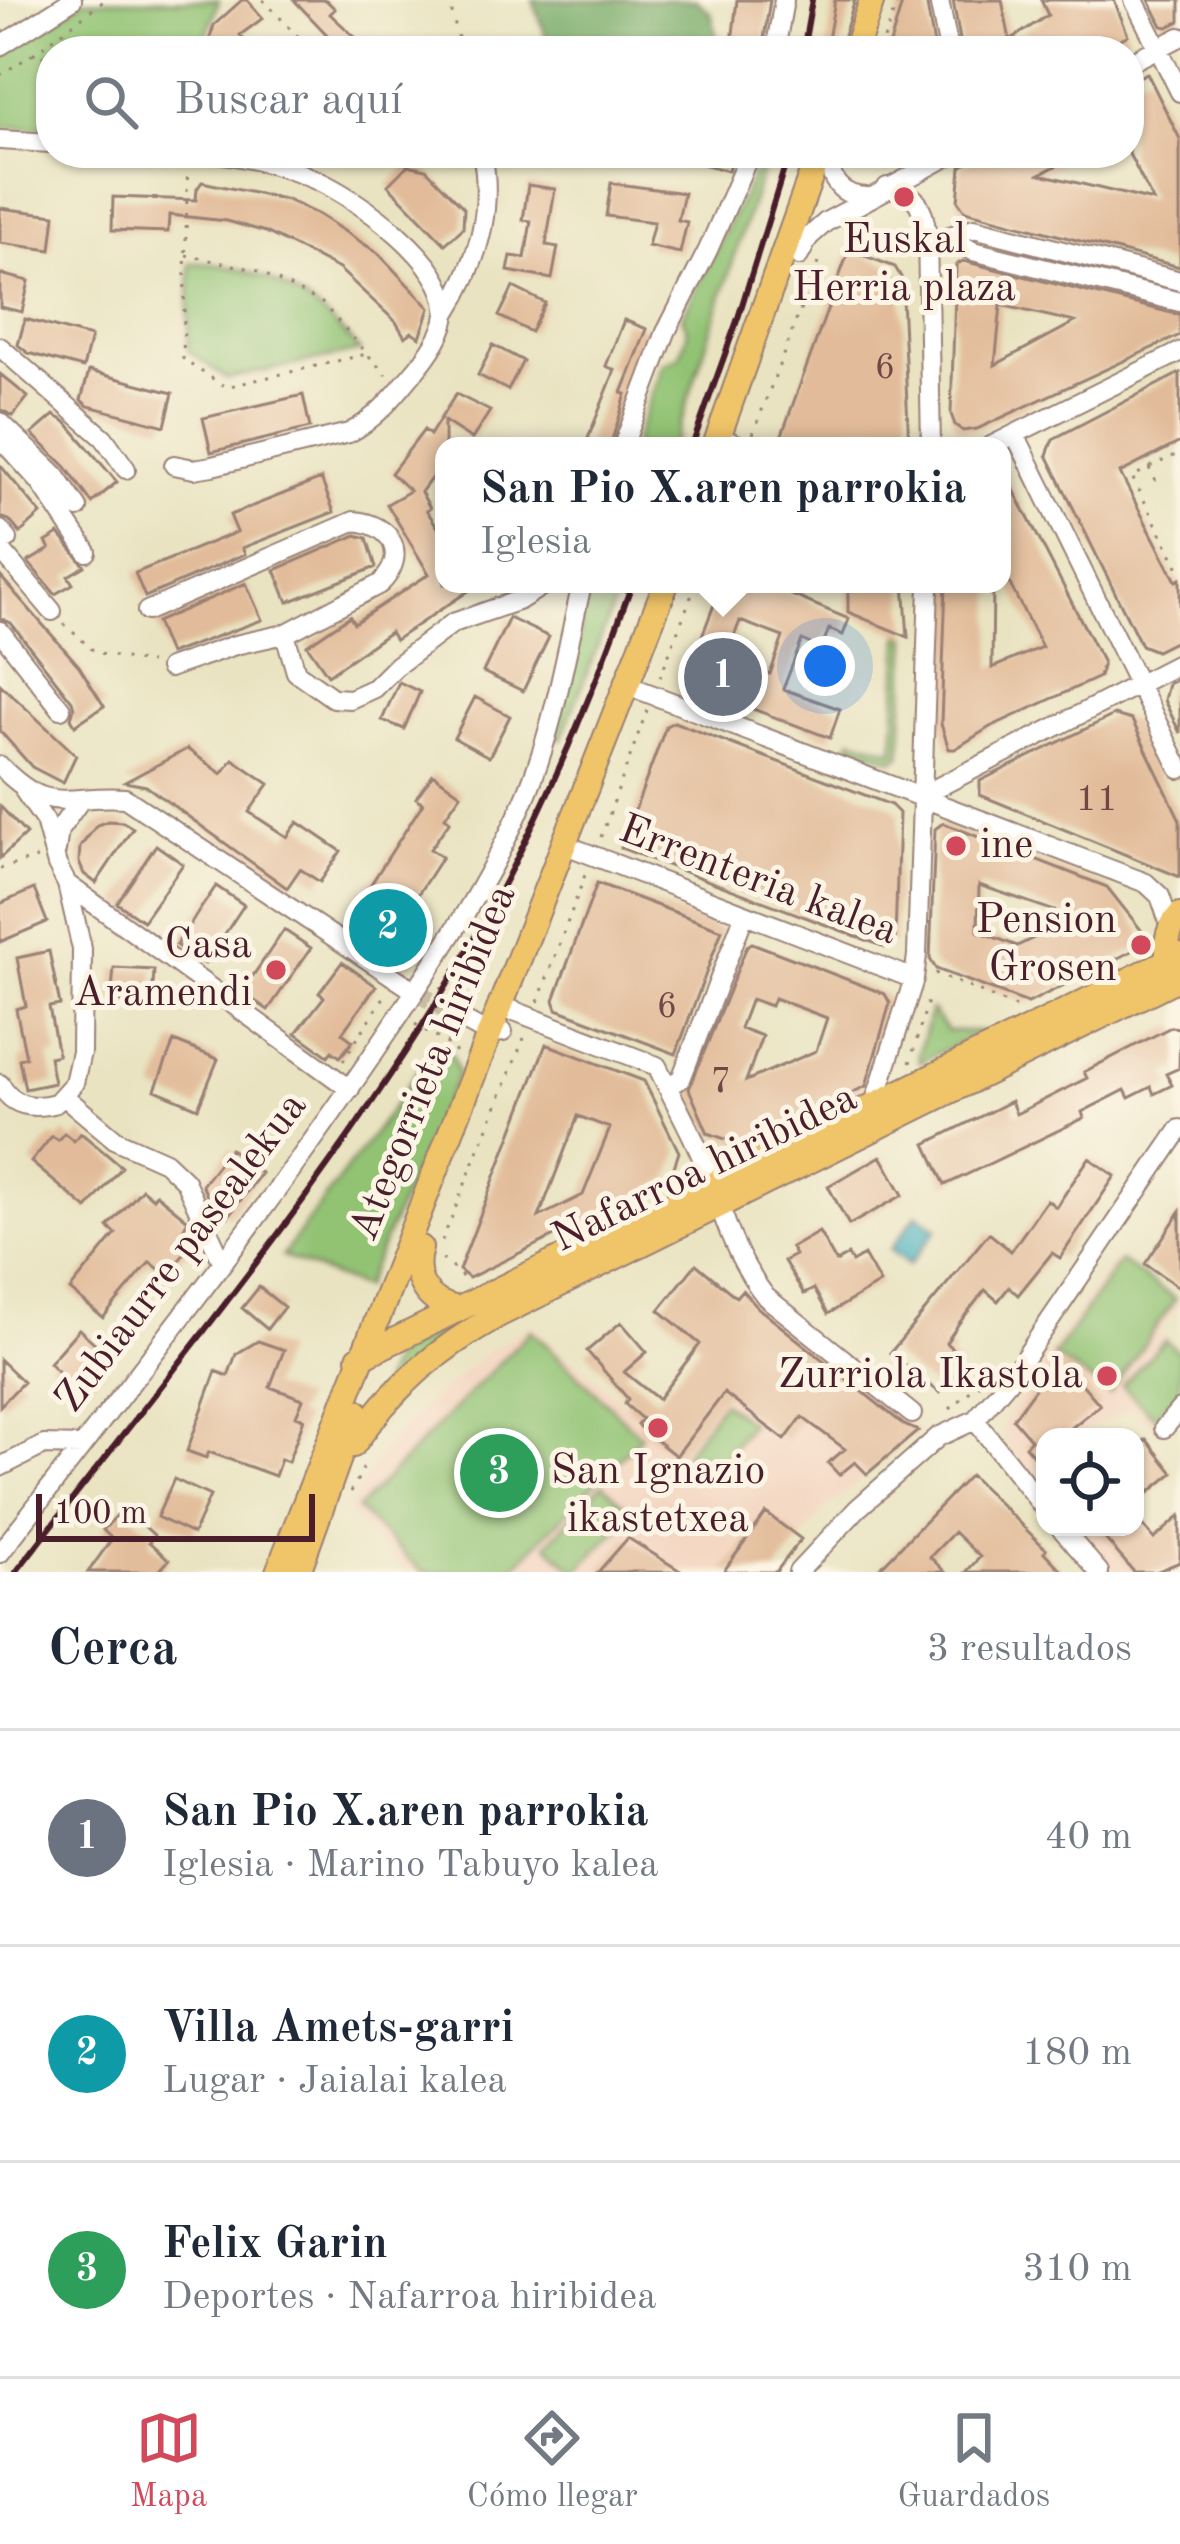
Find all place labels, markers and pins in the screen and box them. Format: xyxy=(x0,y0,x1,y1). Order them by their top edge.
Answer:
marker: Euskal Herria plaza xyxy=(891,184,917,210)
place label: Euskal Herria plaza xyxy=(792,220,1016,310)
pin: 1 xyxy=(684,632,762,722)
place label: ine xyxy=(980,825,1033,867)
marker: ine xyxy=(943,833,969,859)
pin: 2 xyxy=(349,883,427,973)
place label: Pension Grosen xyxy=(976,900,1117,990)
place label: Casa Aramendi xyxy=(73,925,252,1015)
marker: Pension Grosen xyxy=(1128,932,1154,958)
marker: Casa Aramendi xyxy=(263,957,289,983)
place label: Zurriola Ikastola xyxy=(778,1355,1083,1397)
marker: Zurriola Ikastola xyxy=(1094,1363,1120,1389)
marker: San Ignazio ikastetxea xyxy=(645,1415,671,1441)
pin: 3 xyxy=(460,1428,538,1518)
place label: San Ignazio ikastetxea xyxy=(551,1451,765,1541)

